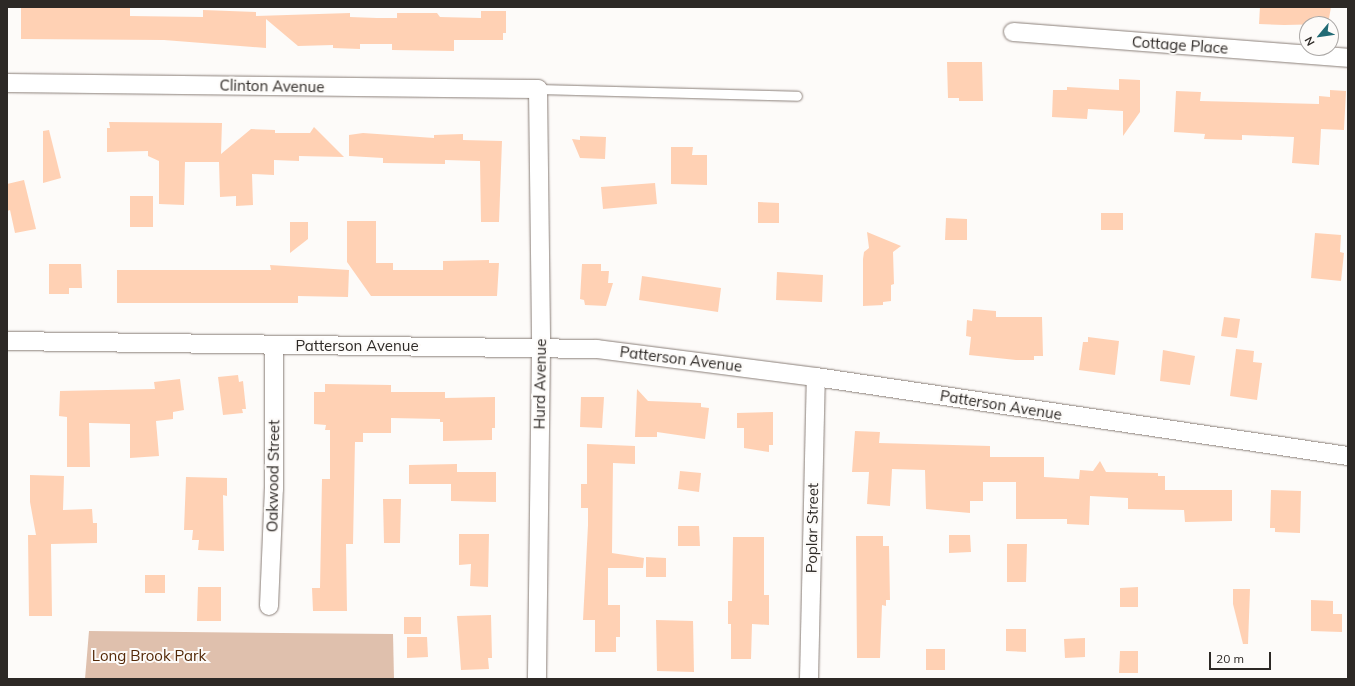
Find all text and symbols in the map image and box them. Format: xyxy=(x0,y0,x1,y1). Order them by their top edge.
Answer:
north arrow xyxy=(1299,16,1339,56)
street label: Cottage Place xyxy=(1131,33,1229,57)
text: N xyxy=(1301,34,1318,48)
street label: Clinton Avenue xyxy=(219,76,325,96)
street label: Patterson Avenue xyxy=(295,337,419,355)
street label: Hurd Avenue xyxy=(530,339,550,429)
street label: Patterson Avenue xyxy=(619,343,743,375)
street label: Patterson Avenue xyxy=(939,386,1063,424)
street label: Oakwood Street xyxy=(263,420,283,532)
street label: Poplar Street xyxy=(802,483,822,573)
scale bar xyxy=(1211,644,1273,670)
park label: Long Brook Park xyxy=(92,647,206,665)
text: 20 m xyxy=(1216,651,1244,666)

